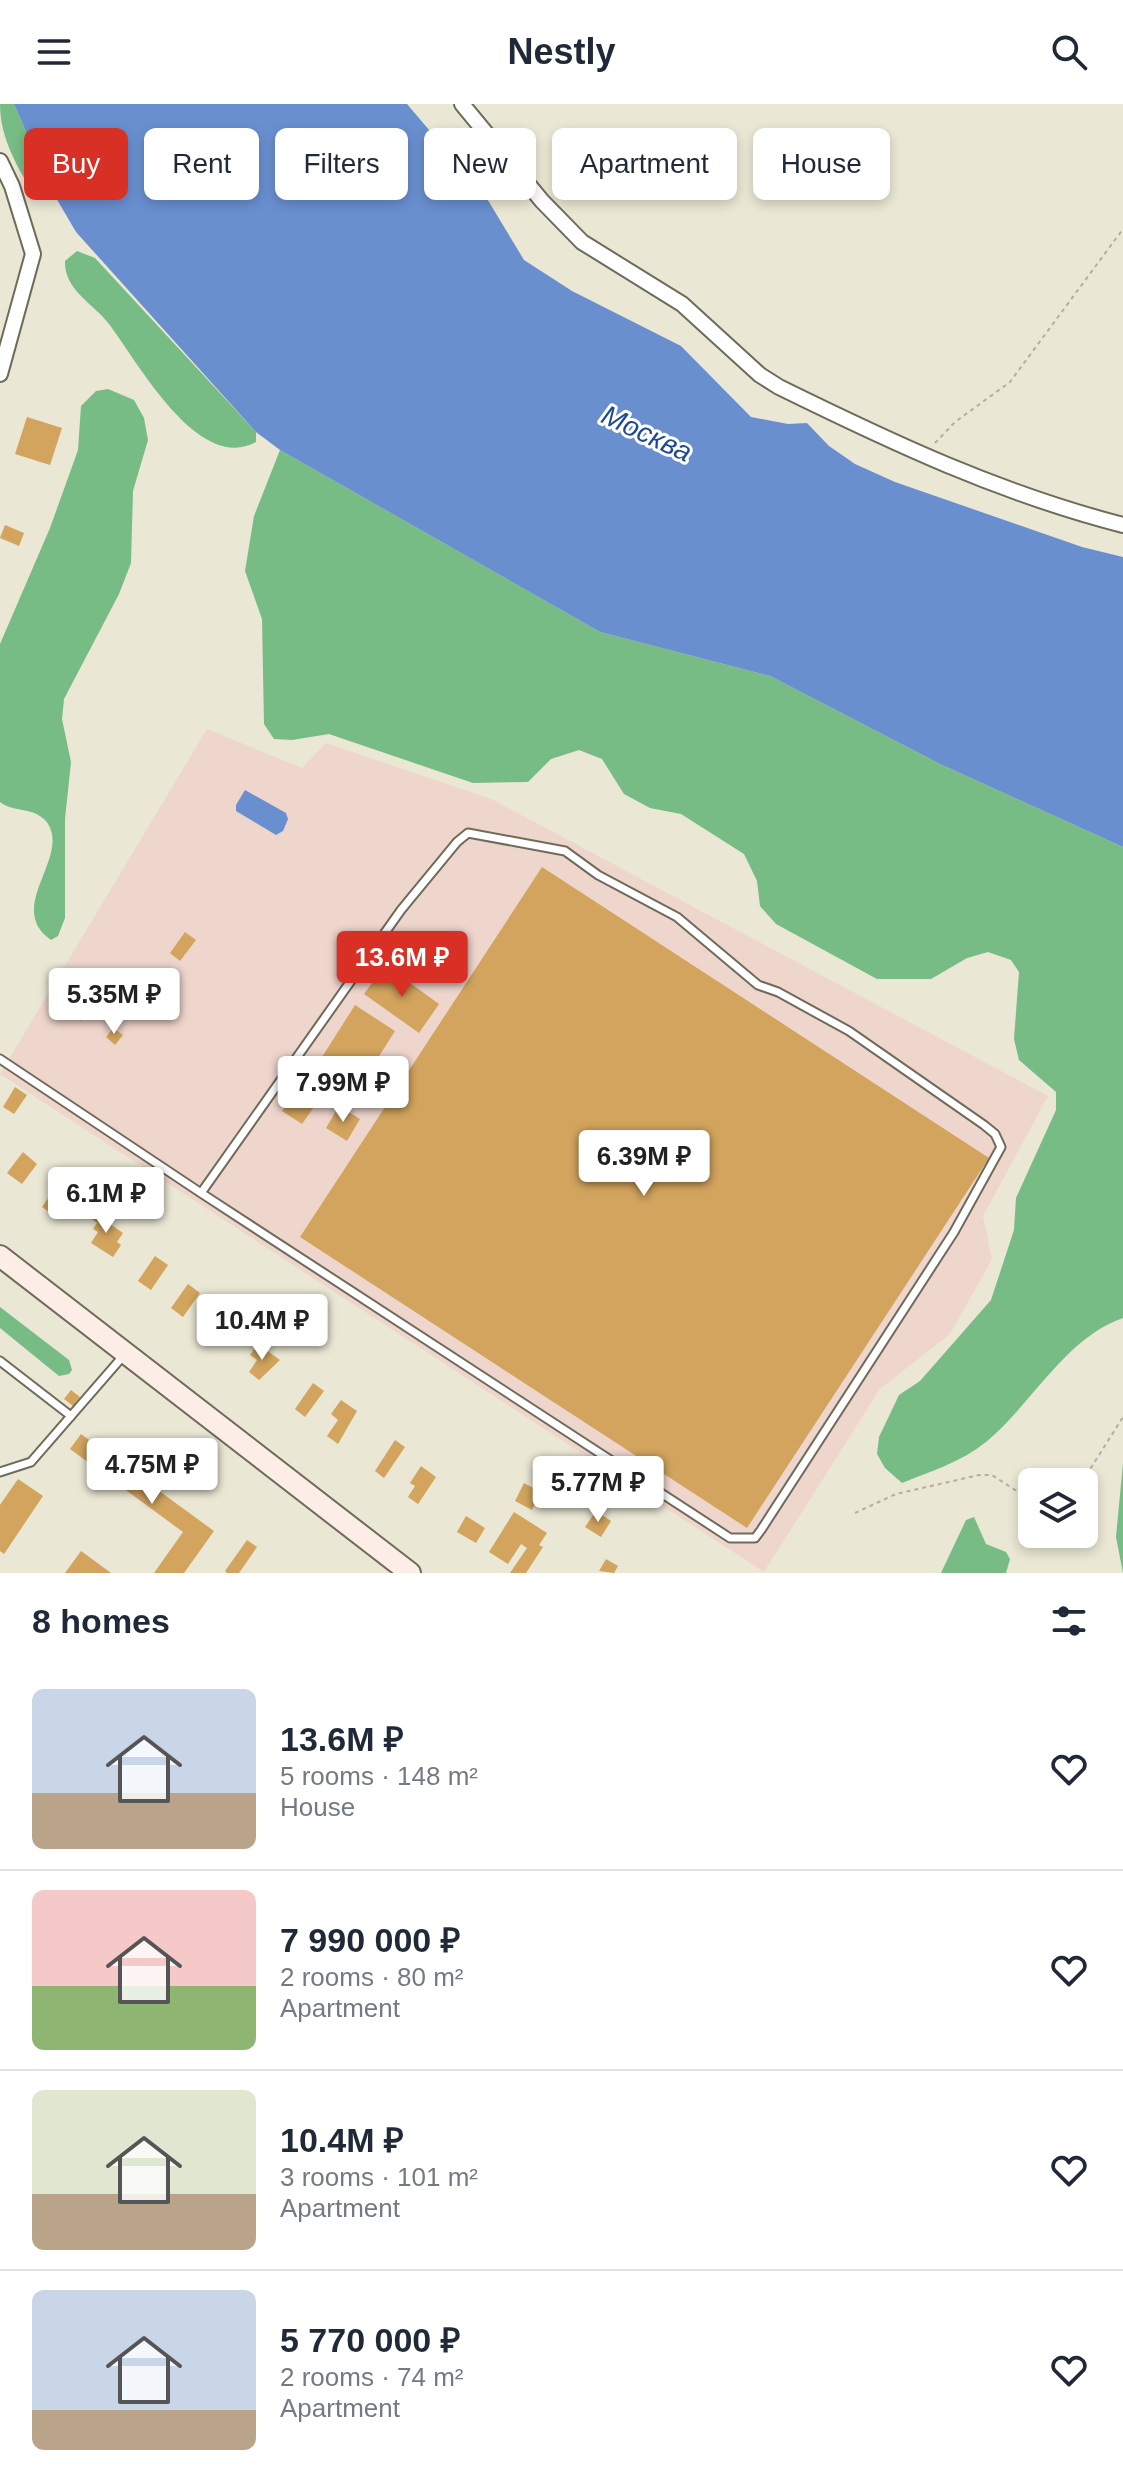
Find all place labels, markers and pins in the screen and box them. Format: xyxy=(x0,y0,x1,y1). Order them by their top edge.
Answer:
pin: 13.6M ₽ xyxy=(328,931,476,999)
pin: 5.35M ₽ xyxy=(40,968,188,1036)
pin: 7.99M ₽ xyxy=(269,1056,417,1124)
pin: 6.39M ₽ xyxy=(570,1130,718,1198)
pin: 6.1M ₽ xyxy=(41,1167,171,1235)
pin: 10.4M ₽ xyxy=(188,1294,336,1362)
pin: 4.75M ₽ xyxy=(78,1438,226,1506)
pin: 5.77M ₽ xyxy=(524,1456,672,1524)

